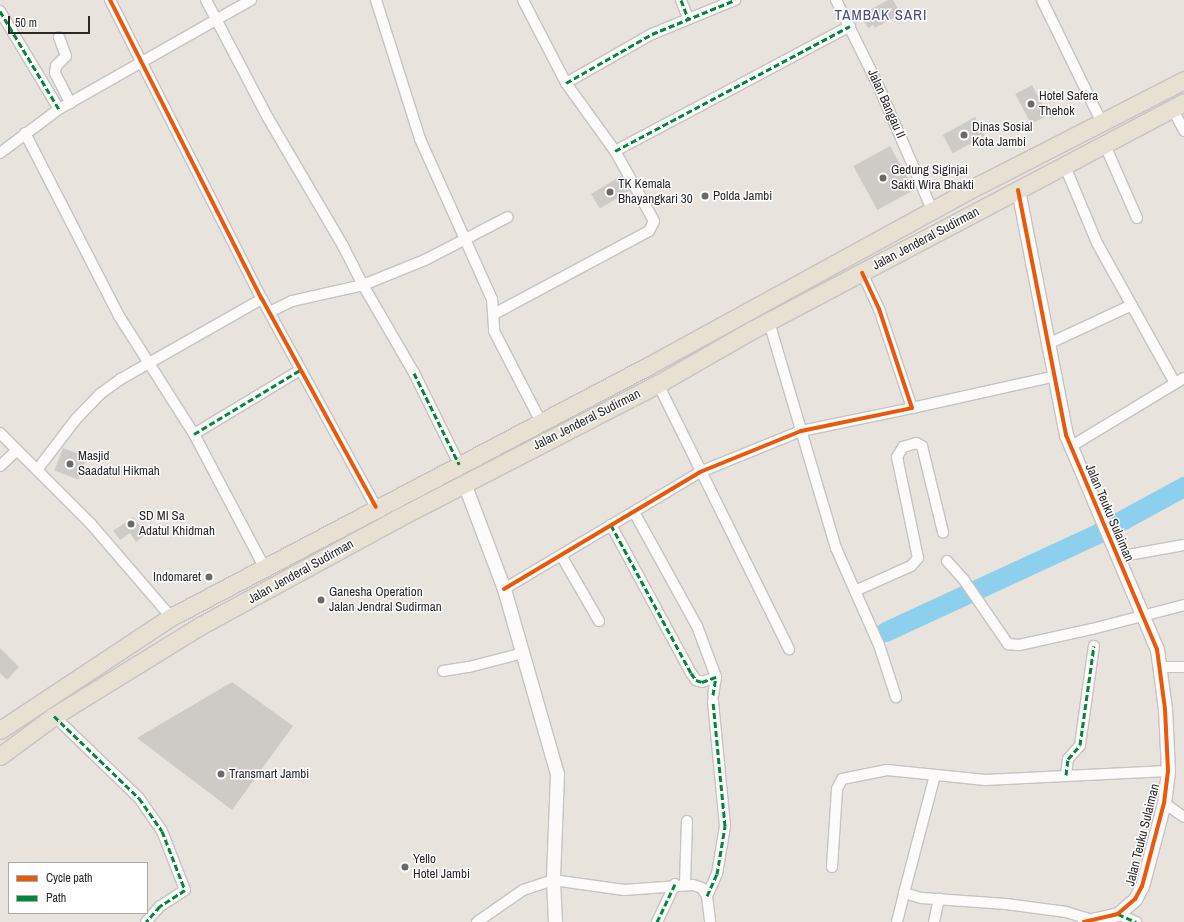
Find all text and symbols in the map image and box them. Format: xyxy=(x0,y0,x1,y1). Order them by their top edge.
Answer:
district label: TAMBAK SARI xyxy=(835,6,927,24)
scale bar xyxy=(10,8,92,34)
text: 50 m xyxy=(15,15,37,31)
street label: Jalan Bangau II xyxy=(864,67,908,141)
place label: Hotel Safera Thehok xyxy=(1039,89,1098,120)
marker: Hotel Safera Thehok xyxy=(1026,99,1036,109)
place label: Dinas Sosial Kota Jambi xyxy=(972,120,1032,151)
marker: Dinas Sosial Kota Jambi xyxy=(959,130,969,140)
place label: Gedung Siginjai Sakti Wira Bhakti xyxy=(891,163,974,194)
marker: Gedung Siginjai Sakti Wira Bhakti xyxy=(878,173,888,183)
place label: TK Kemala Bhayangkari 30 xyxy=(618,177,693,208)
marker: TK Kemala Bhayangkari 30 xyxy=(605,187,615,197)
place label: Polda Jambi xyxy=(713,188,772,204)
marker: Polda Jambi xyxy=(700,191,710,201)
street label: Jalan Jenderal Sudirman xyxy=(870,204,982,274)
street label: Jalan Jenderal Sudirman xyxy=(531,386,643,454)
place label: Masjid Saadatul Hikmah xyxy=(78,449,160,480)
marker: Masjid Saadatul Hikmah xyxy=(65,459,75,469)
street label: Jalan Teuku Sulaiman xyxy=(1081,462,1137,564)
place label: SD MI Sa Adatul Khidmah xyxy=(139,509,215,540)
marker: SD MI Sa Adatul Khidmah xyxy=(126,519,136,529)
street label: Jalan Jenderal Sudirman xyxy=(245,536,357,608)
place label: Indomaret xyxy=(153,569,201,585)
marker: Indomaret xyxy=(204,572,214,582)
place label: Ganesha Operation Jalan Jendral Sudirman xyxy=(329,585,442,616)
marker: Ganesha Operation Jalan Jendral Sudirman xyxy=(316,595,326,605)
place label: Transmart Jambi xyxy=(229,766,309,782)
marker: Transmart Jambi xyxy=(216,769,226,779)
street label: Jalan Teuku Sulaiman xyxy=(1123,782,1163,888)
place label: Yello Hotel Jambi xyxy=(413,852,470,883)
legend xyxy=(8,862,148,914)
marker: Yello Hotel Jambi xyxy=(400,862,410,872)
text: Cycle path xyxy=(46,870,93,886)
text: Path xyxy=(46,890,66,906)

